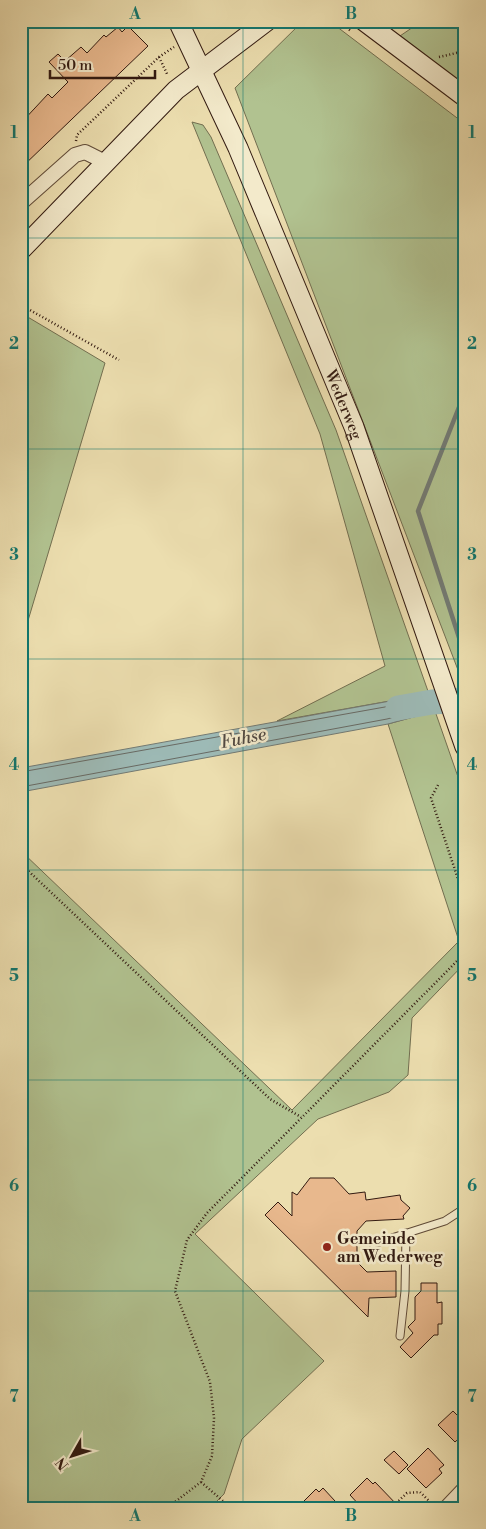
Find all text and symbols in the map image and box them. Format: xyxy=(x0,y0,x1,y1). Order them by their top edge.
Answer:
text: A xyxy=(128,4,141,24)
text: B xyxy=(345,4,357,24)
scale bar xyxy=(50,48,155,80)
text: 50 m xyxy=(58,56,92,75)
text: 1 xyxy=(10,123,18,143)
text: 1 xyxy=(468,123,476,143)
text: 2 xyxy=(9,334,19,354)
text: 2 xyxy=(467,334,477,354)
street label: Wederweg xyxy=(320,366,367,443)
text: 3 xyxy=(9,545,19,565)
text: 3 xyxy=(467,545,477,565)
water label: Fuhse xyxy=(218,723,269,754)
text: 4 xyxy=(9,755,20,775)
text: 4 xyxy=(467,755,478,775)
text: 5 xyxy=(9,966,19,986)
text: 5 xyxy=(467,966,477,986)
text: 6 xyxy=(9,1176,19,1196)
text: 6 xyxy=(467,1176,477,1196)
place label: Gemeinde am Wederweg xyxy=(337,1229,443,1267)
marker: Gemeinde am Wederweg xyxy=(321,1241,333,1253)
text: 7 xyxy=(9,1387,19,1407)
text: 7 xyxy=(467,1387,477,1407)
north arrow xyxy=(48,1432,98,1482)
text: N xyxy=(52,1454,73,1474)
text: A xyxy=(128,1506,141,1526)
text: B xyxy=(345,1506,357,1526)

